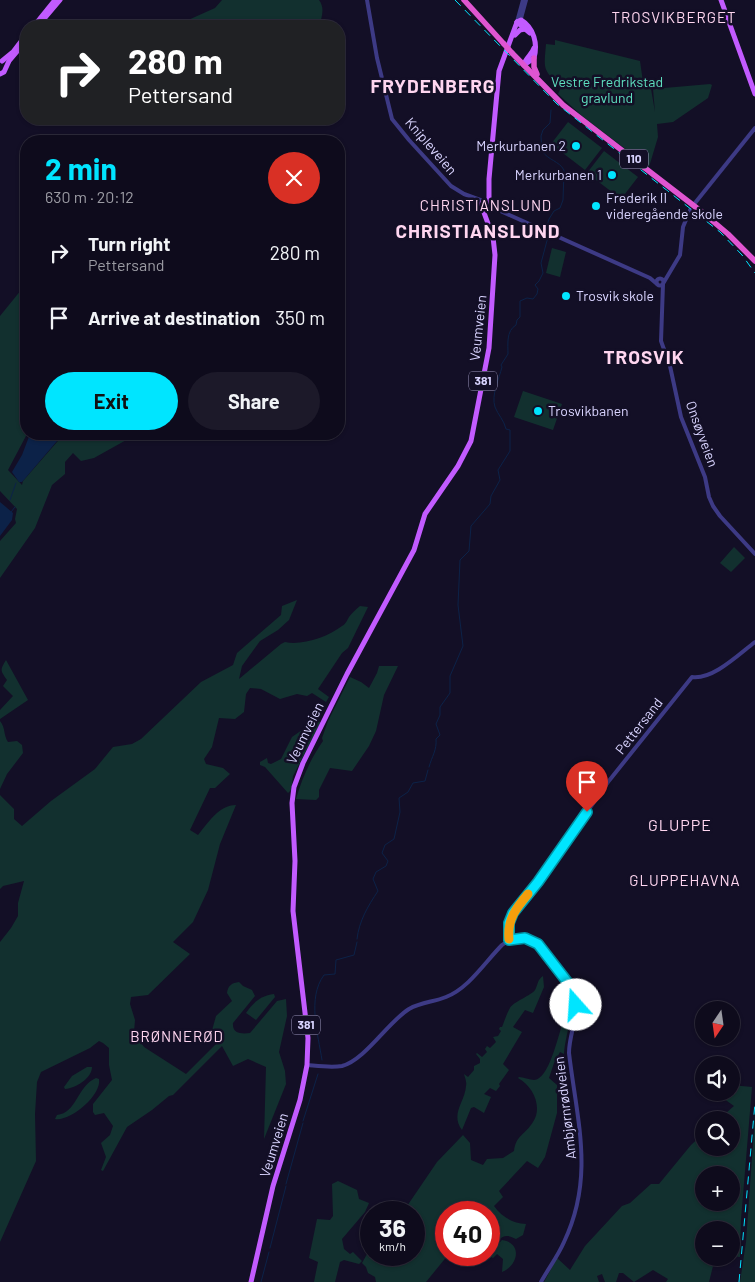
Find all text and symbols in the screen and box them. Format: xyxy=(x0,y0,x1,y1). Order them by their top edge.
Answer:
district label: TROSVIKBERGET xyxy=(611,8,737,26)
text: 280 m xyxy=(128,39,223,81)
icon: right xyxy=(45,40,110,105)
park label: Vestre Fredrikstad gravlund xyxy=(551,73,663,106)
district label: FRYDENBERG xyxy=(371,74,495,97)
text: Pettersand xyxy=(128,81,233,107)
street label: Knipleveien xyxy=(402,114,461,178)
place label: Merkurbanen 2 xyxy=(476,137,566,154)
marker: Merkurbanen 2 xyxy=(570,140,582,152)
text: 2 min xyxy=(45,150,117,186)
road number: 110 xyxy=(620,150,648,168)
button: close xyxy=(268,152,320,204)
place label: Merkurbanen 1 xyxy=(515,166,602,183)
marker: Merkurbanen 1 xyxy=(606,169,618,181)
text: 630 m · 20:12 xyxy=(45,187,134,206)
place label: Frederik II videregående skole xyxy=(606,189,723,222)
district label: CHRISTIANSLUND xyxy=(420,196,552,214)
marker: Frederik II videregående skole xyxy=(590,200,602,212)
district label: CHRISTIANSLUND xyxy=(395,219,561,242)
text: Turn right xyxy=(88,232,170,255)
icon: right xyxy=(45,239,73,267)
text: 280 m xyxy=(270,241,320,264)
text: Pettersand xyxy=(88,255,164,274)
place label: Trosvik skole xyxy=(576,287,654,304)
marker: Trosvik skole xyxy=(560,290,572,302)
street label: Veumveien xyxy=(466,294,489,362)
icon: arrive xyxy=(45,304,73,332)
text: Arrive at destination xyxy=(88,306,260,329)
text: 350 m xyxy=(275,306,325,329)
district label: TROSVIK xyxy=(603,345,685,368)
button: Exit xyxy=(45,372,178,430)
button: Share xyxy=(188,372,320,430)
road number: 381 xyxy=(469,372,497,391)
street label: Onsøyveien xyxy=(683,398,722,469)
place label: Trosvikbanen xyxy=(548,402,629,419)
marker: Trosvikbanen xyxy=(532,405,544,417)
street label: Pettersand xyxy=(611,694,666,757)
street label: Veumveien xyxy=(282,699,327,766)
pin xyxy=(566,761,608,812)
icon: arrive xyxy=(573,768,601,796)
district label: GLUPPE xyxy=(648,815,712,834)
district label: GLUPPEHAVNA xyxy=(629,871,741,889)
position arrow xyxy=(549,978,601,1030)
north arrow xyxy=(695,1001,740,1046)
map controls xyxy=(695,1001,740,1266)
road number: 381 xyxy=(292,1016,320,1034)
district label: BRØNNERØD xyxy=(130,1027,224,1045)
street label: Ambjørnrødveien xyxy=(550,1056,579,1161)
button: sound xyxy=(695,1056,740,1101)
street label: Veumveien xyxy=(256,1111,291,1179)
button: search xyxy=(695,1111,740,1156)
button: + xyxy=(695,1166,740,1211)
speed limit sign: 40 xyxy=(435,1201,500,1266)
text: 36 xyxy=(379,1212,406,1242)
button: − xyxy=(695,1221,740,1266)
text: km/h xyxy=(379,1239,406,1253)

